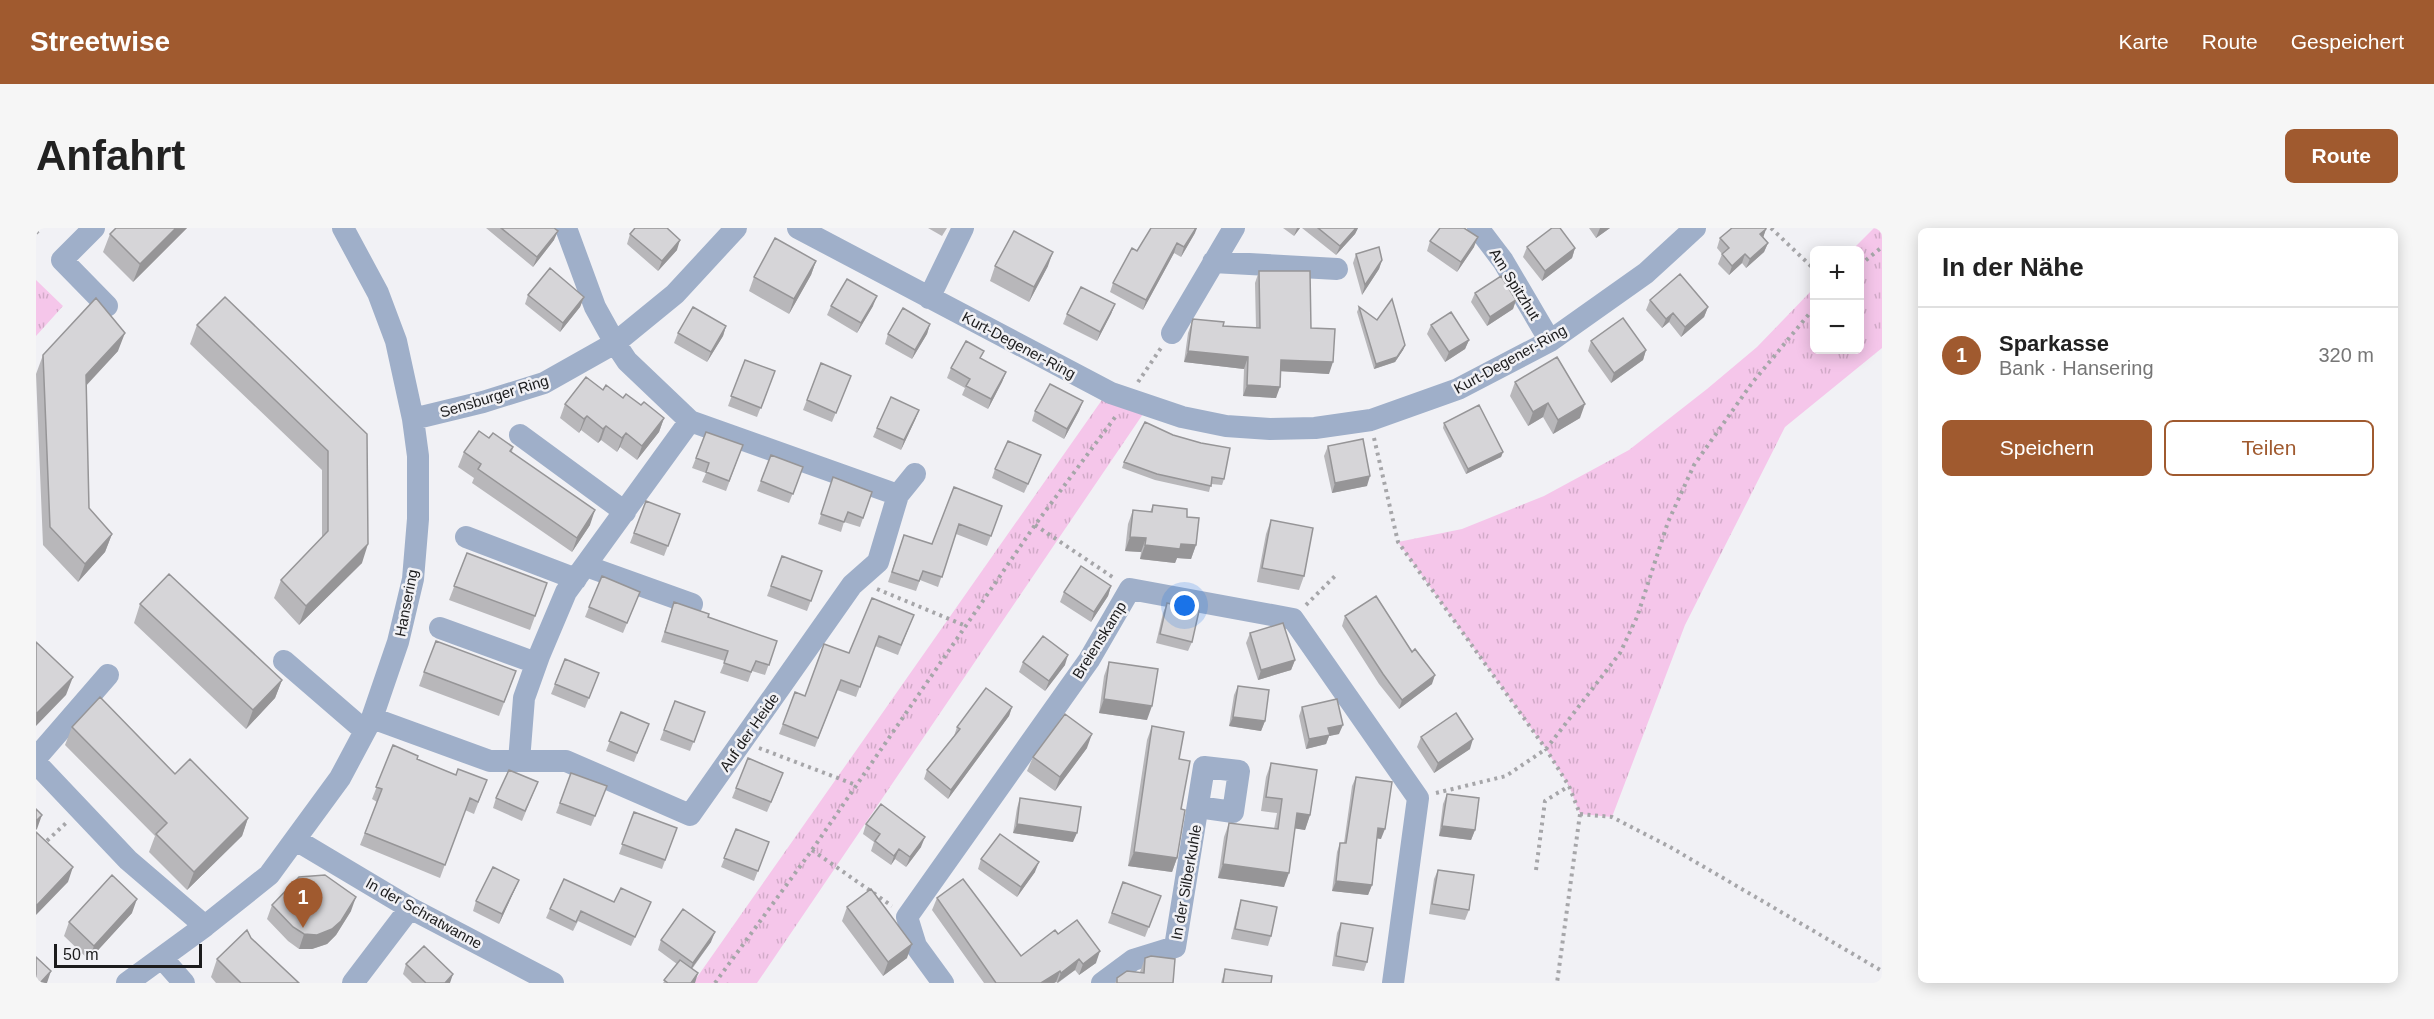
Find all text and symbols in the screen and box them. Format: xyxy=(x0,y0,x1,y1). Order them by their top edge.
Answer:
text: Streetwise xyxy=(30,26,170,57)
text: Karte xyxy=(2119,30,2169,53)
text: Route xyxy=(2202,30,2258,53)
text: Gespeichert xyxy=(2291,30,2404,53)
button: Route xyxy=(2285,129,2398,183)
text: Anfahrt xyxy=(36,132,185,179)
street label: Am Spitzhut xyxy=(1486,245,1544,323)
map controls xyxy=(1810,246,1864,354)
button: + xyxy=(1810,246,1864,300)
text: In der Nähe xyxy=(1942,252,2084,282)
button: − xyxy=(1810,300,1864,354)
street label: Kurt-Degener-Ring xyxy=(959,308,1079,382)
street label: Kurt-Degener-Ring xyxy=(1451,321,1569,397)
text: Sparkasse xyxy=(1999,331,2109,356)
text: 1 xyxy=(1956,344,1967,366)
text: 320 m xyxy=(2318,344,2374,366)
text: Bank · Hansering xyxy=(1999,357,2154,379)
street label: Sensburger Ring xyxy=(438,371,550,421)
button: Speichern xyxy=(1942,420,2152,476)
button: Teilen xyxy=(2164,420,2374,476)
street label: Hansering xyxy=(391,568,421,638)
your location xyxy=(1170,591,1199,620)
street label: Breienskamp xyxy=(1069,598,1129,682)
street label: Auf der Heide xyxy=(716,690,782,774)
street label: In der Silberkuhle xyxy=(1167,823,1205,941)
street label: In der Schratwanne xyxy=(363,874,485,952)
pin: 1 xyxy=(284,878,322,928)
scale bar xyxy=(54,941,202,968)
text: 50 m xyxy=(63,946,99,963)

